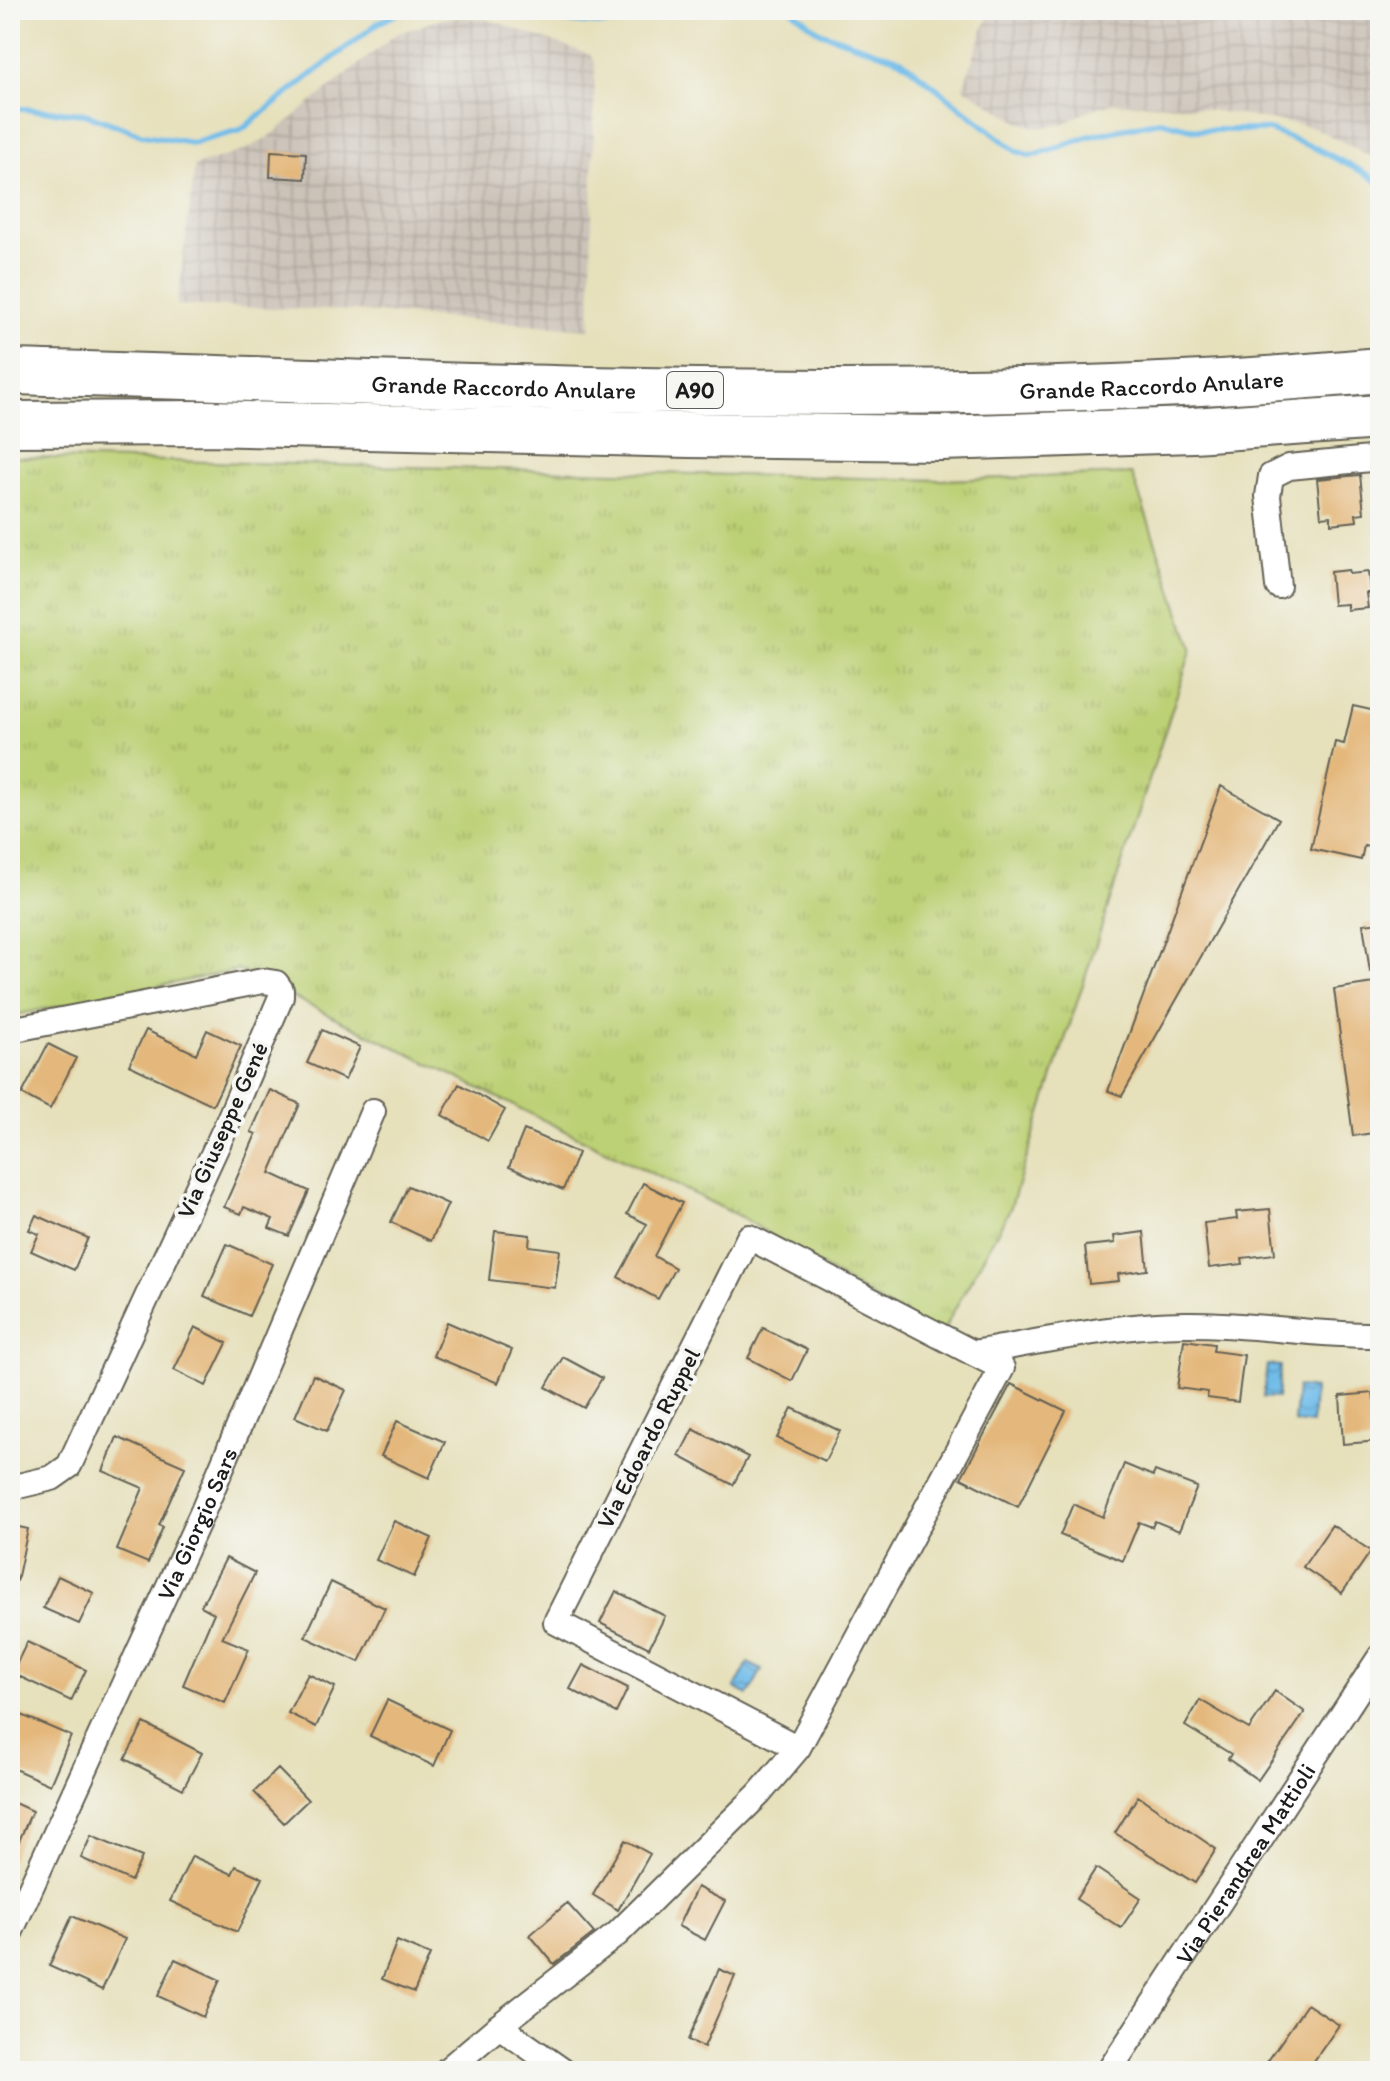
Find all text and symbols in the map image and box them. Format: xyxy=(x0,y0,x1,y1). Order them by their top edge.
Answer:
street label: Grande Raccordo Anulare xyxy=(1019,363,1285,405)
street label: Grande Raccordo Anulare xyxy=(371,368,636,404)
road number: A90 xyxy=(667,372,723,408)
street label: Via Giuseppe Gené xyxy=(170,1037,274,1223)
street label: Via Edoardo Ruppel xyxy=(590,1343,706,1533)
street label: Via Giorgio Sars xyxy=(150,1443,243,1604)
street label: Via Pierandrea Mattioli xyxy=(1169,1758,1321,1969)

